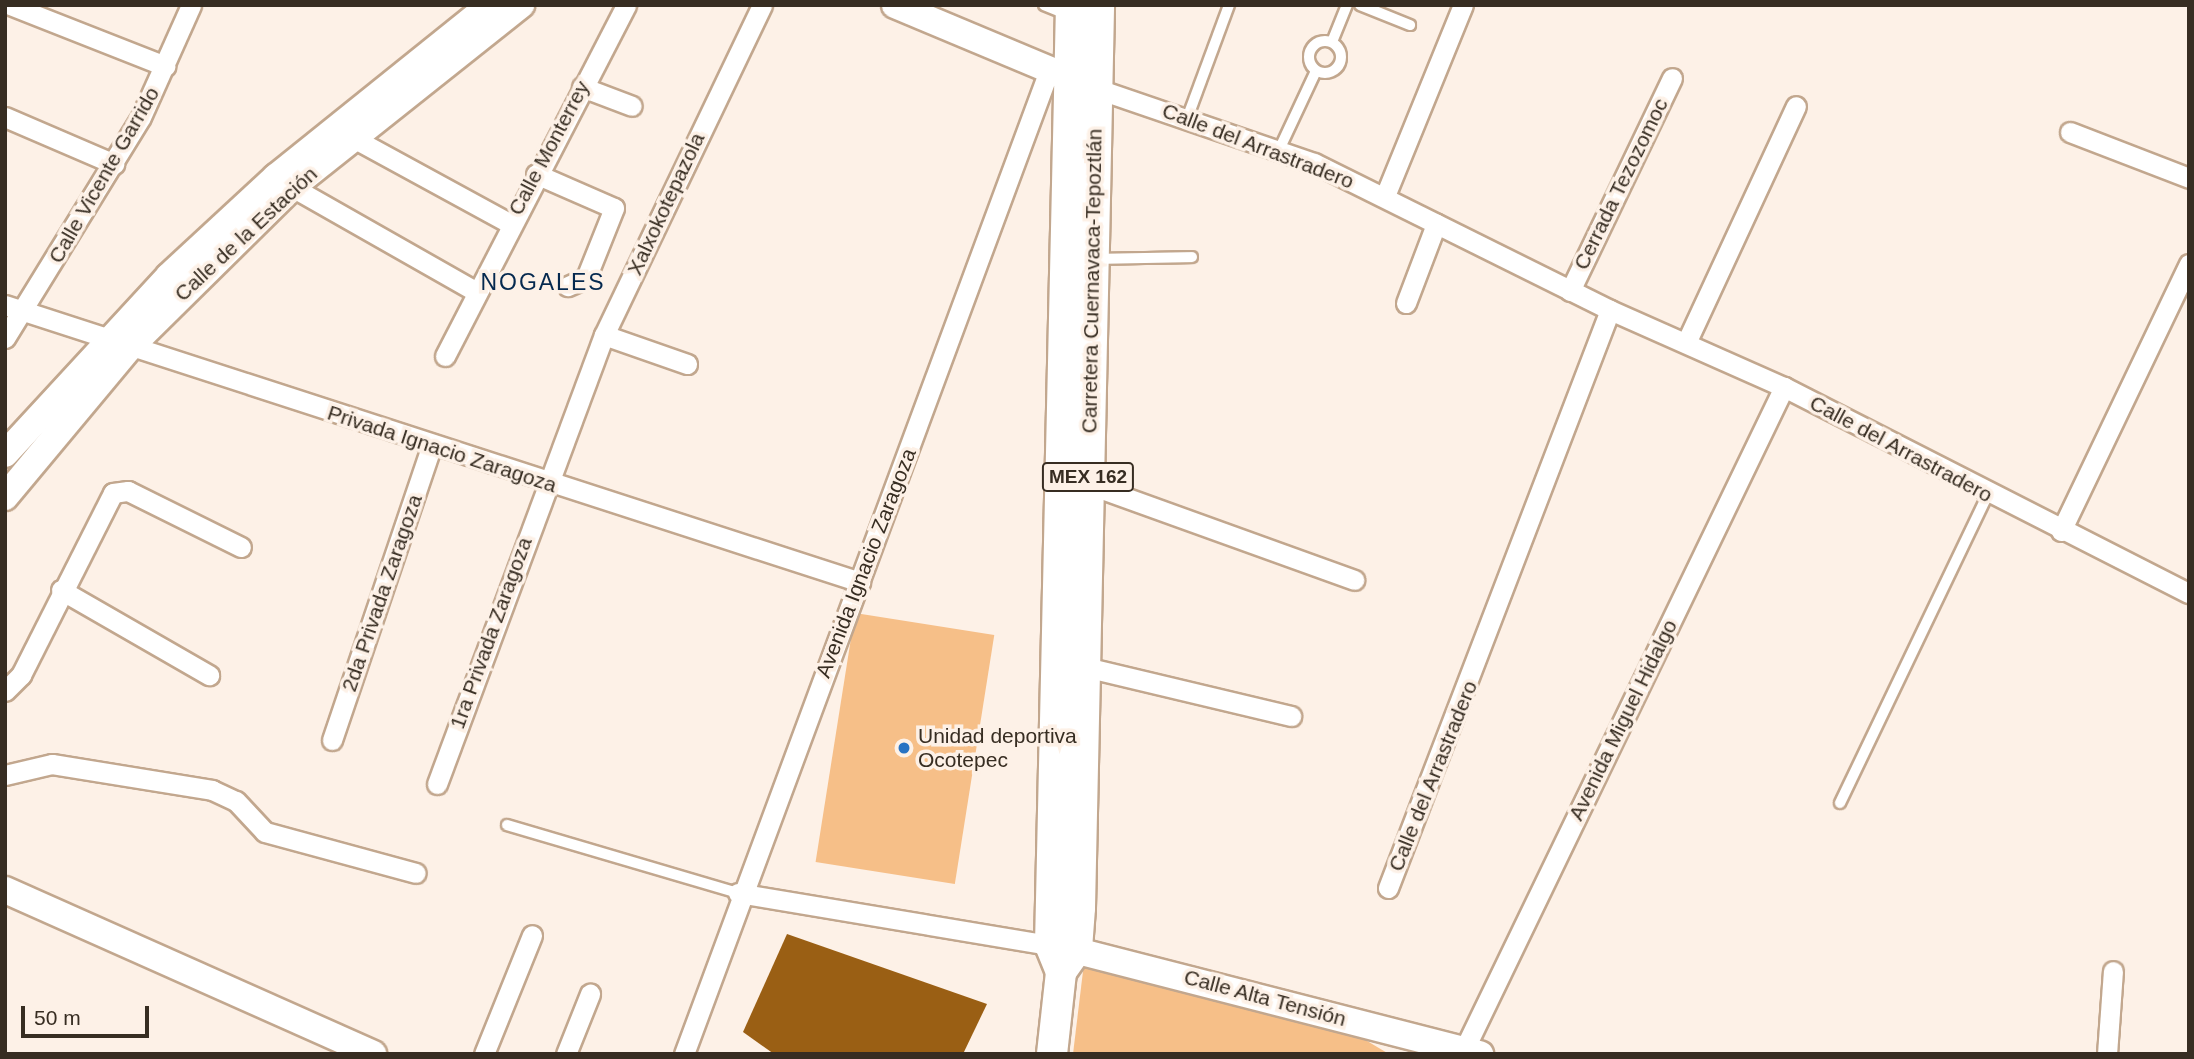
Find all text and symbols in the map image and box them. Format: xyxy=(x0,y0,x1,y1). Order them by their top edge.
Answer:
street label: Calle Monterrey xyxy=(503,77,595,219)
street label: Calle Vicente Garrido xyxy=(43,82,165,268)
street label: Cerrada Tezozomoc xyxy=(1568,94,1674,274)
street label: Calle del Arrastradero xyxy=(1158,98,1358,194)
street label: Carretera Cuernavaca-Tepoztlán xyxy=(1077,128,1107,434)
street label: Xalxokotepazola xyxy=(622,129,710,279)
street label: Calle de la Estación xyxy=(170,161,322,307)
district label: NOGALES xyxy=(481,268,605,296)
street label: Calle del Arrastradero xyxy=(1805,390,1997,508)
street label: Privada Ignacio Zaragoza xyxy=(324,400,560,498)
street label: Avenida Ignacio Zaragoza xyxy=(811,445,921,681)
road number: MEX 162 xyxy=(1041,462,1135,492)
street label: 2da Privada Zaragoza xyxy=(336,491,428,695)
street label: 1ra Privada Zaragoza xyxy=(445,534,537,732)
street label: Avenida Miguel Hidalgo xyxy=(1563,615,1683,825)
street label: Calle del Arrastradero xyxy=(1383,677,1483,875)
place label: Unidad deportiva Ocotepec xyxy=(918,723,1077,773)
marker: Unidad deportiva Ocotepec xyxy=(896,740,912,756)
street label: Calle Alta Tensión xyxy=(1181,964,1349,1032)
scale bar xyxy=(24,992,152,1036)
text: 50 m xyxy=(34,1006,81,1029)

